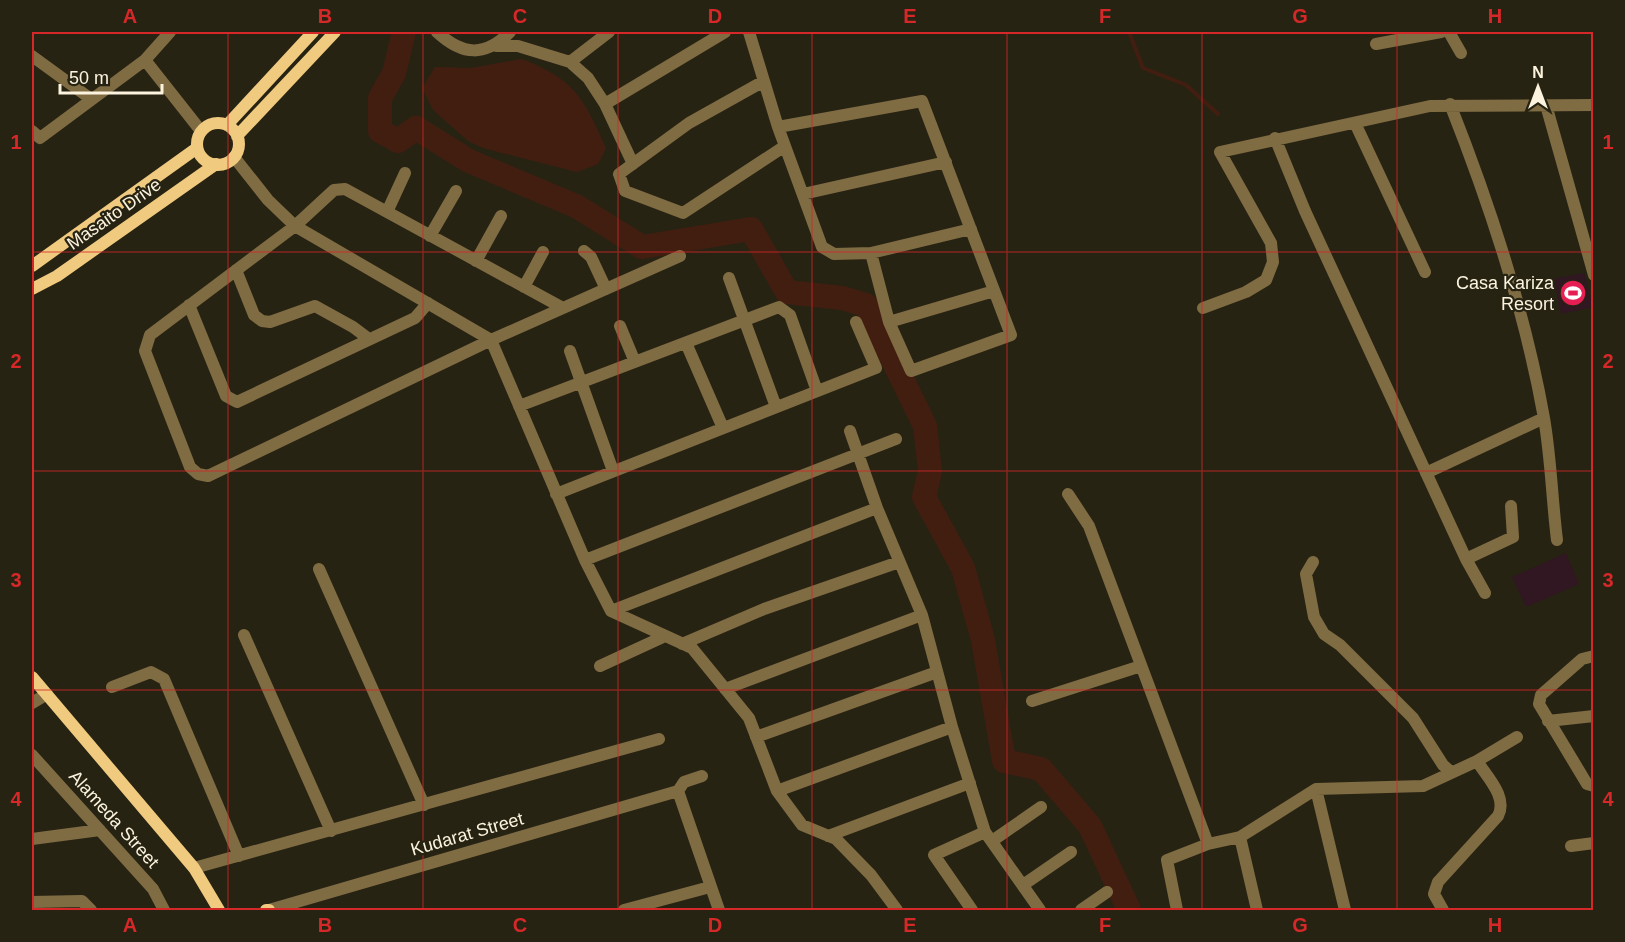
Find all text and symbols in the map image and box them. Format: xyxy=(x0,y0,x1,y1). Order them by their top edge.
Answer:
text: A xyxy=(123,5,137,27)
text: B xyxy=(318,5,332,27)
text: C xyxy=(513,5,527,27)
text: D xyxy=(708,5,722,27)
text: E xyxy=(903,5,917,27)
text: F xyxy=(1099,5,1111,27)
text: G xyxy=(1292,5,1308,27)
text: H xyxy=(1488,5,1502,27)
scale bar xyxy=(60,57,162,95)
north arrow xyxy=(1508,57,1568,117)
text: N xyxy=(1532,64,1544,81)
text: 50 m xyxy=(69,68,109,88)
text: 1 xyxy=(10,131,22,153)
text: 1 xyxy=(1602,131,1614,153)
street label: Masaito Drive xyxy=(63,174,165,254)
place label: Casa Kariza Resort xyxy=(1456,273,1555,314)
sports icon: Casa Kariza Resort xyxy=(1558,278,1588,308)
text: 2 xyxy=(10,350,22,372)
text: 2 xyxy=(1602,350,1614,372)
text: 3 xyxy=(10,569,22,591)
text: 3 xyxy=(1602,569,1614,591)
street label: Alameda Street xyxy=(65,766,163,872)
text: 4 xyxy=(10,788,22,810)
text: 4 xyxy=(1602,788,1614,810)
street label: Kudarat Street xyxy=(408,808,526,860)
text: A xyxy=(123,914,137,936)
text: B xyxy=(318,914,332,936)
text: C xyxy=(513,914,527,936)
text: D xyxy=(708,914,722,936)
text: E xyxy=(903,914,917,936)
text: F xyxy=(1099,914,1111,936)
text: G xyxy=(1292,914,1308,936)
text: H xyxy=(1488,914,1502,936)

